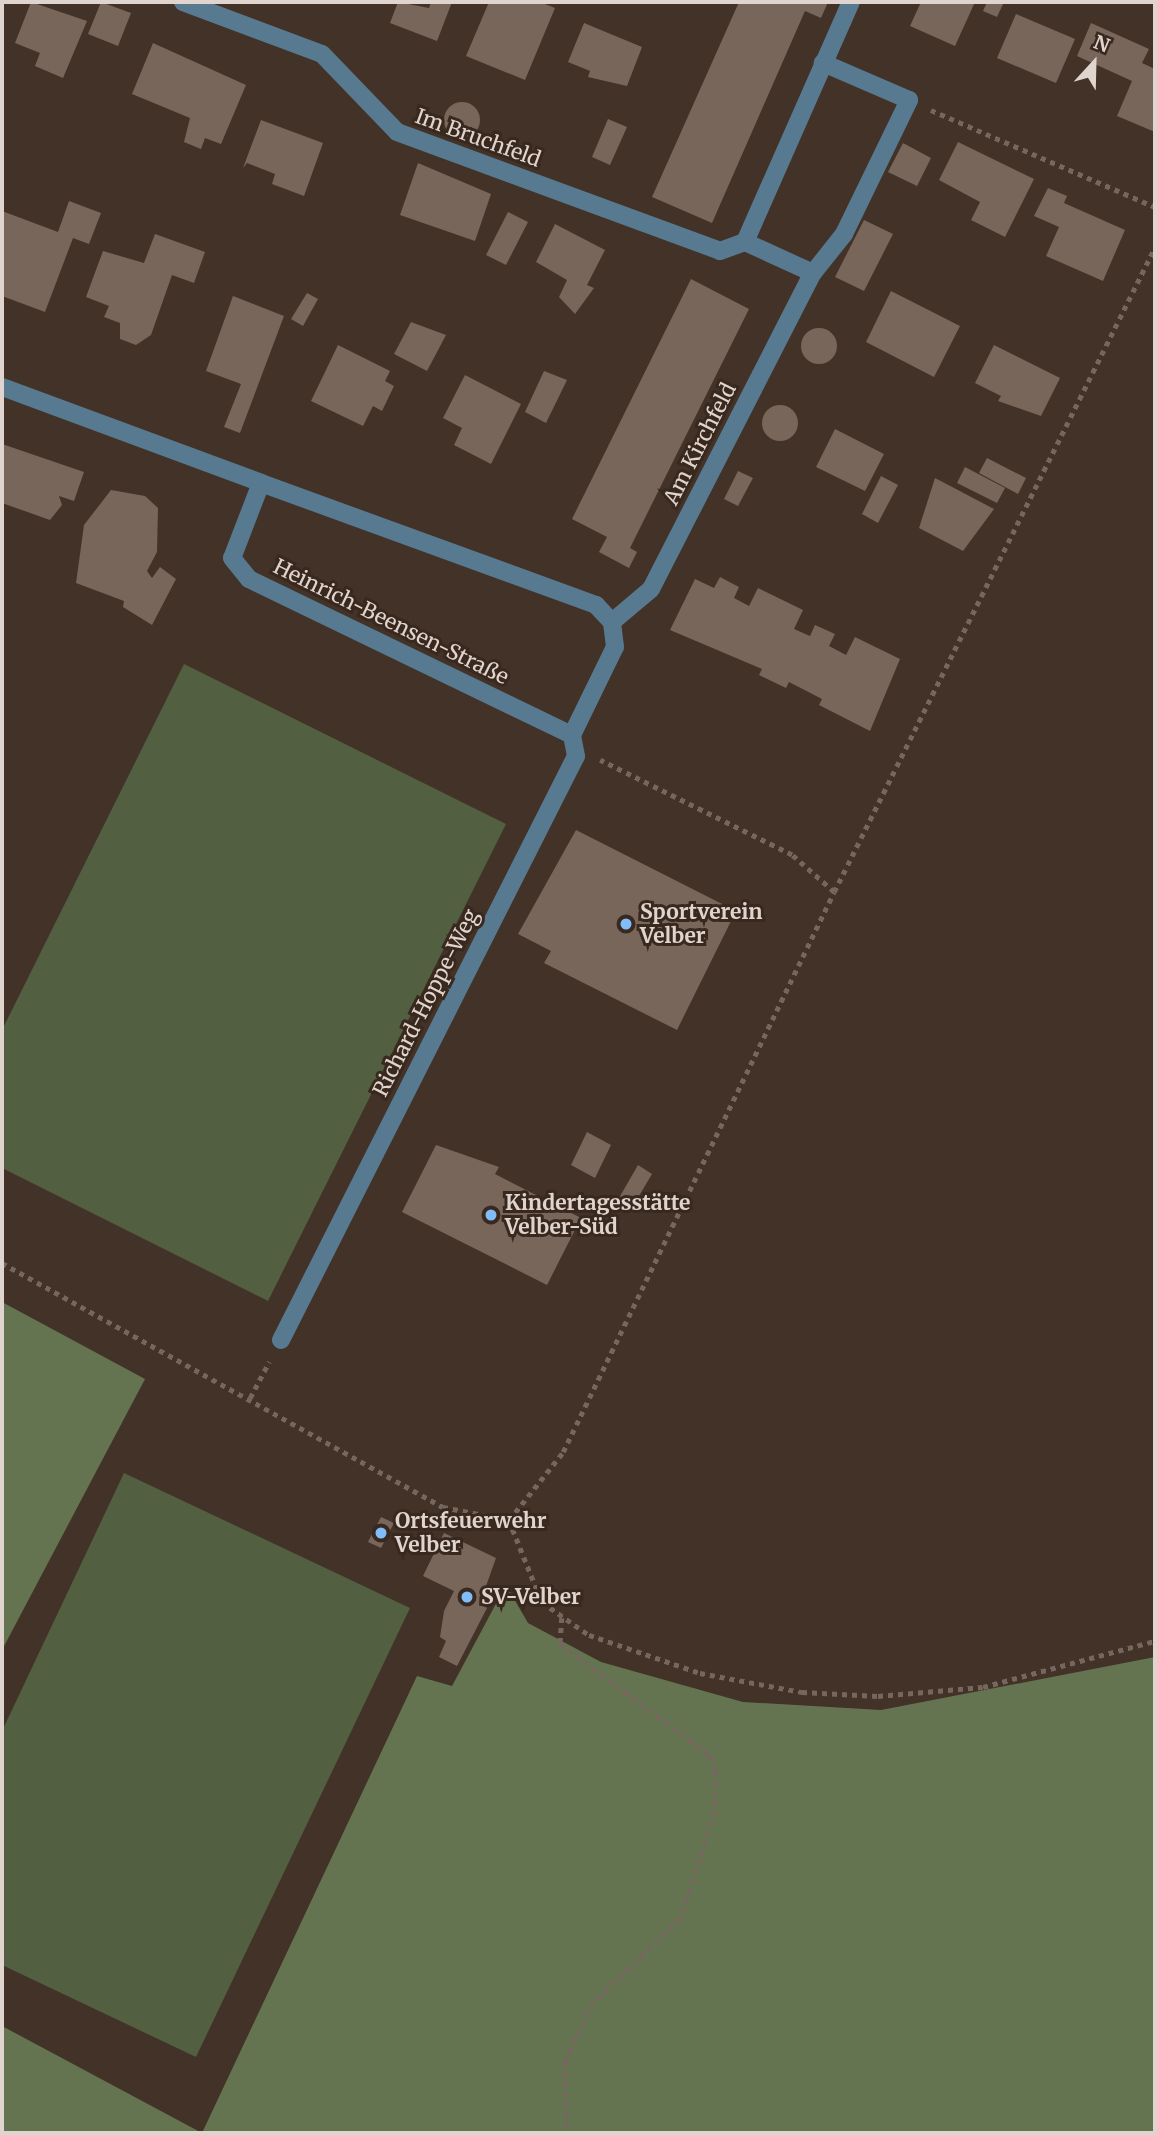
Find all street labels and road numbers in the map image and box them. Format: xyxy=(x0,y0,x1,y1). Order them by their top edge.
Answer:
street label: Im Bruchfeld xyxy=(412,104,544,172)
street label: Am Kirchfeld xyxy=(659,379,741,509)
street label: Heinrich-Beensen-Straße xyxy=(269,554,513,690)
street label: Richard-Hoppe-Weg xyxy=(368,905,484,1101)

